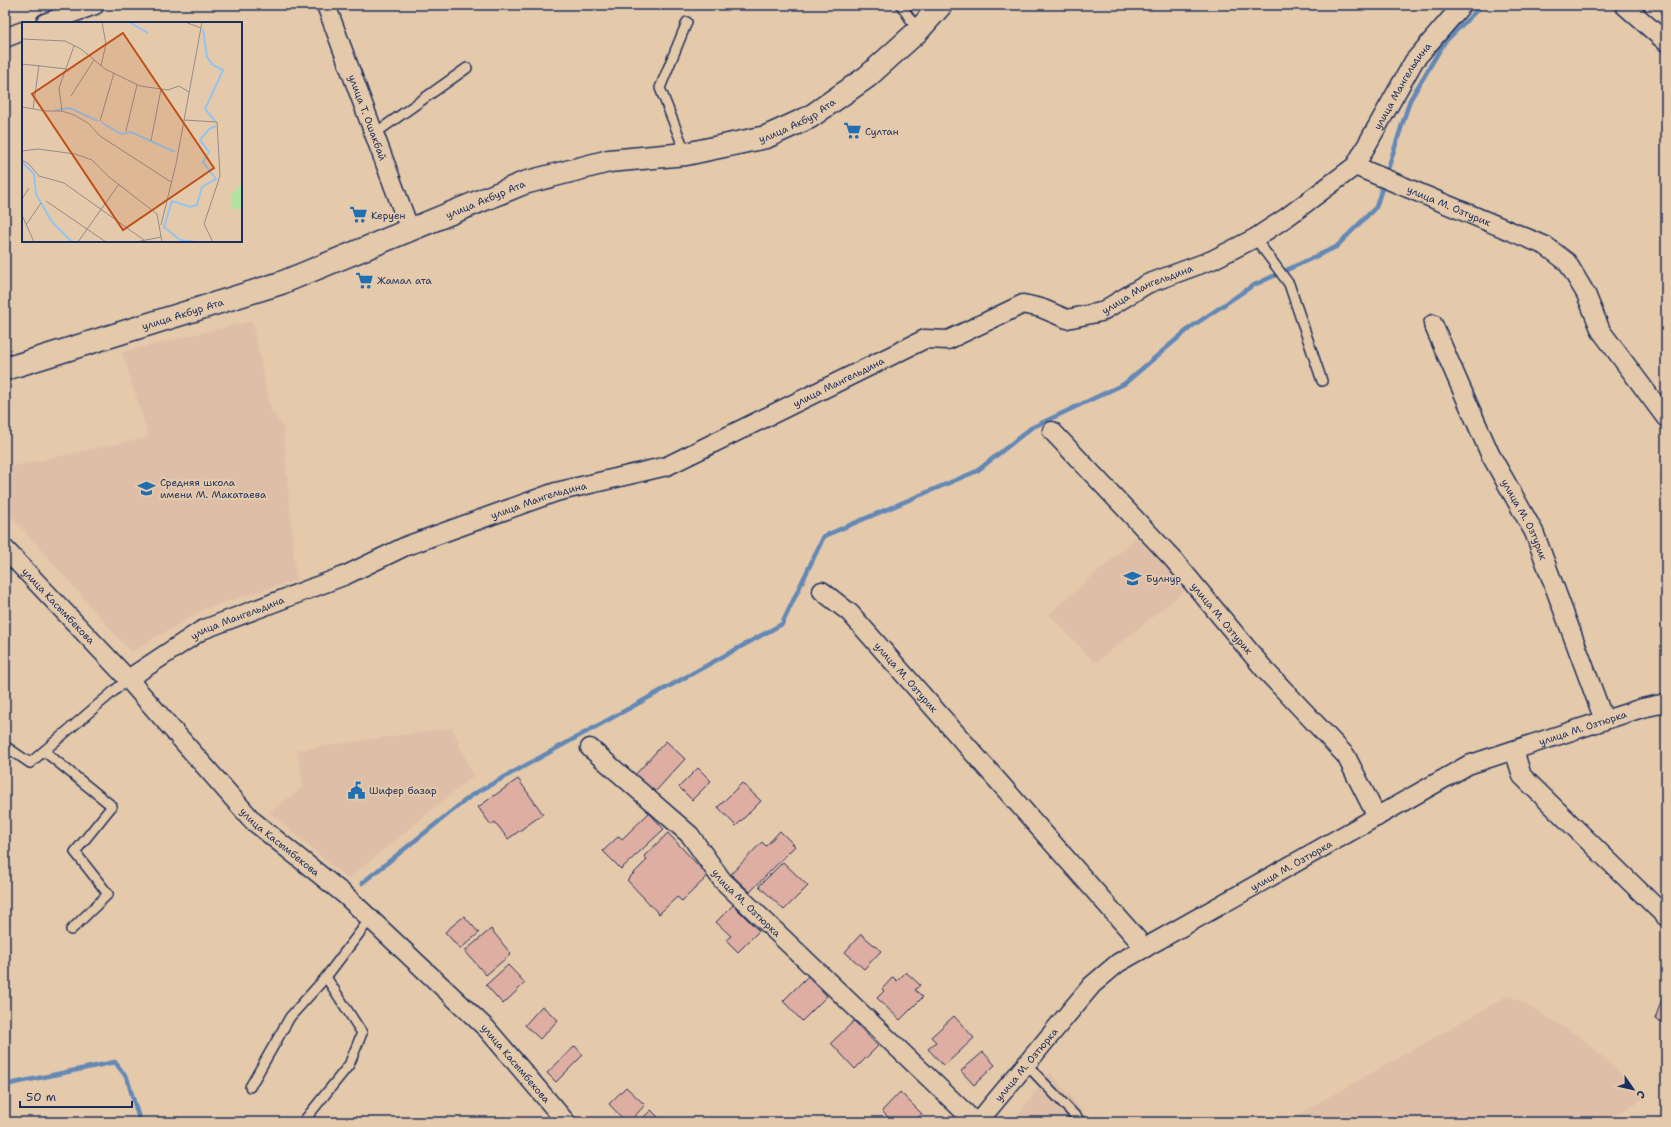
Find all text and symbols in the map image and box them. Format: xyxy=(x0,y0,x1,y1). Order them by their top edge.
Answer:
inset map xyxy=(22,22,242,242)
street label: улица Мангельдина xyxy=(1371,39,1435,132)
street label: улица Т. Ошакбай xyxy=(346,73,390,163)
street label: улица Акбур Ата xyxy=(758,95,839,145)
supermarket icon: Султан xyxy=(842,121,862,141)
place label: Султан xyxy=(865,125,899,138)
street label: улица Акбур Ата xyxy=(444,177,528,222)
street label: улица М. Озтурик xyxy=(1405,183,1493,229)
supermarket icon: Керуен xyxy=(348,205,368,225)
place label: Керуен xyxy=(371,209,406,222)
street label: улица Мангельдина xyxy=(1099,261,1195,317)
supermarket icon: Жамал ата xyxy=(354,270,374,290)
place label: Жамал ата xyxy=(377,274,432,287)
street label: улица Акбур Ата xyxy=(140,295,226,333)
street label: улица Мангельдина xyxy=(791,354,887,410)
place label: Средняя школа имени М. Макатаева xyxy=(160,476,267,501)
street label: улица М. Озтурик xyxy=(1498,477,1550,563)
school or university icon: Средняя школа имени М. Макатаева xyxy=(137,478,157,498)
street label: улица Мангельдина xyxy=(489,479,589,522)
street label: улица Касымбекова xyxy=(19,565,98,647)
school or university icon: Булнур xyxy=(1123,568,1143,588)
place label: Булнур xyxy=(1146,572,1181,585)
street label: улица М. Озтурик xyxy=(1188,580,1256,658)
street label: улица Мангельдина xyxy=(188,593,287,643)
street label: улица М. Озтурик xyxy=(872,640,941,716)
street label: улица М. Озтюрка xyxy=(1537,707,1629,748)
public building icon: Шифер базар xyxy=(346,780,366,800)
place label: Шифер базар xyxy=(369,784,437,797)
street label: улица Касымбекова xyxy=(237,805,323,880)
street label: улица М. Озтюрка xyxy=(1248,837,1335,894)
street label: улица М. Озтюрка xyxy=(709,866,784,940)
street label: улица Касымбекова xyxy=(478,1021,553,1106)
street label: улица М. Озтюрка xyxy=(992,1025,1061,1104)
north arrow xyxy=(1613,1069,1653,1109)
scale bar xyxy=(20,1083,132,1109)
text: С xyxy=(1633,1087,1649,1102)
text: 50 m xyxy=(26,1089,56,1105)

